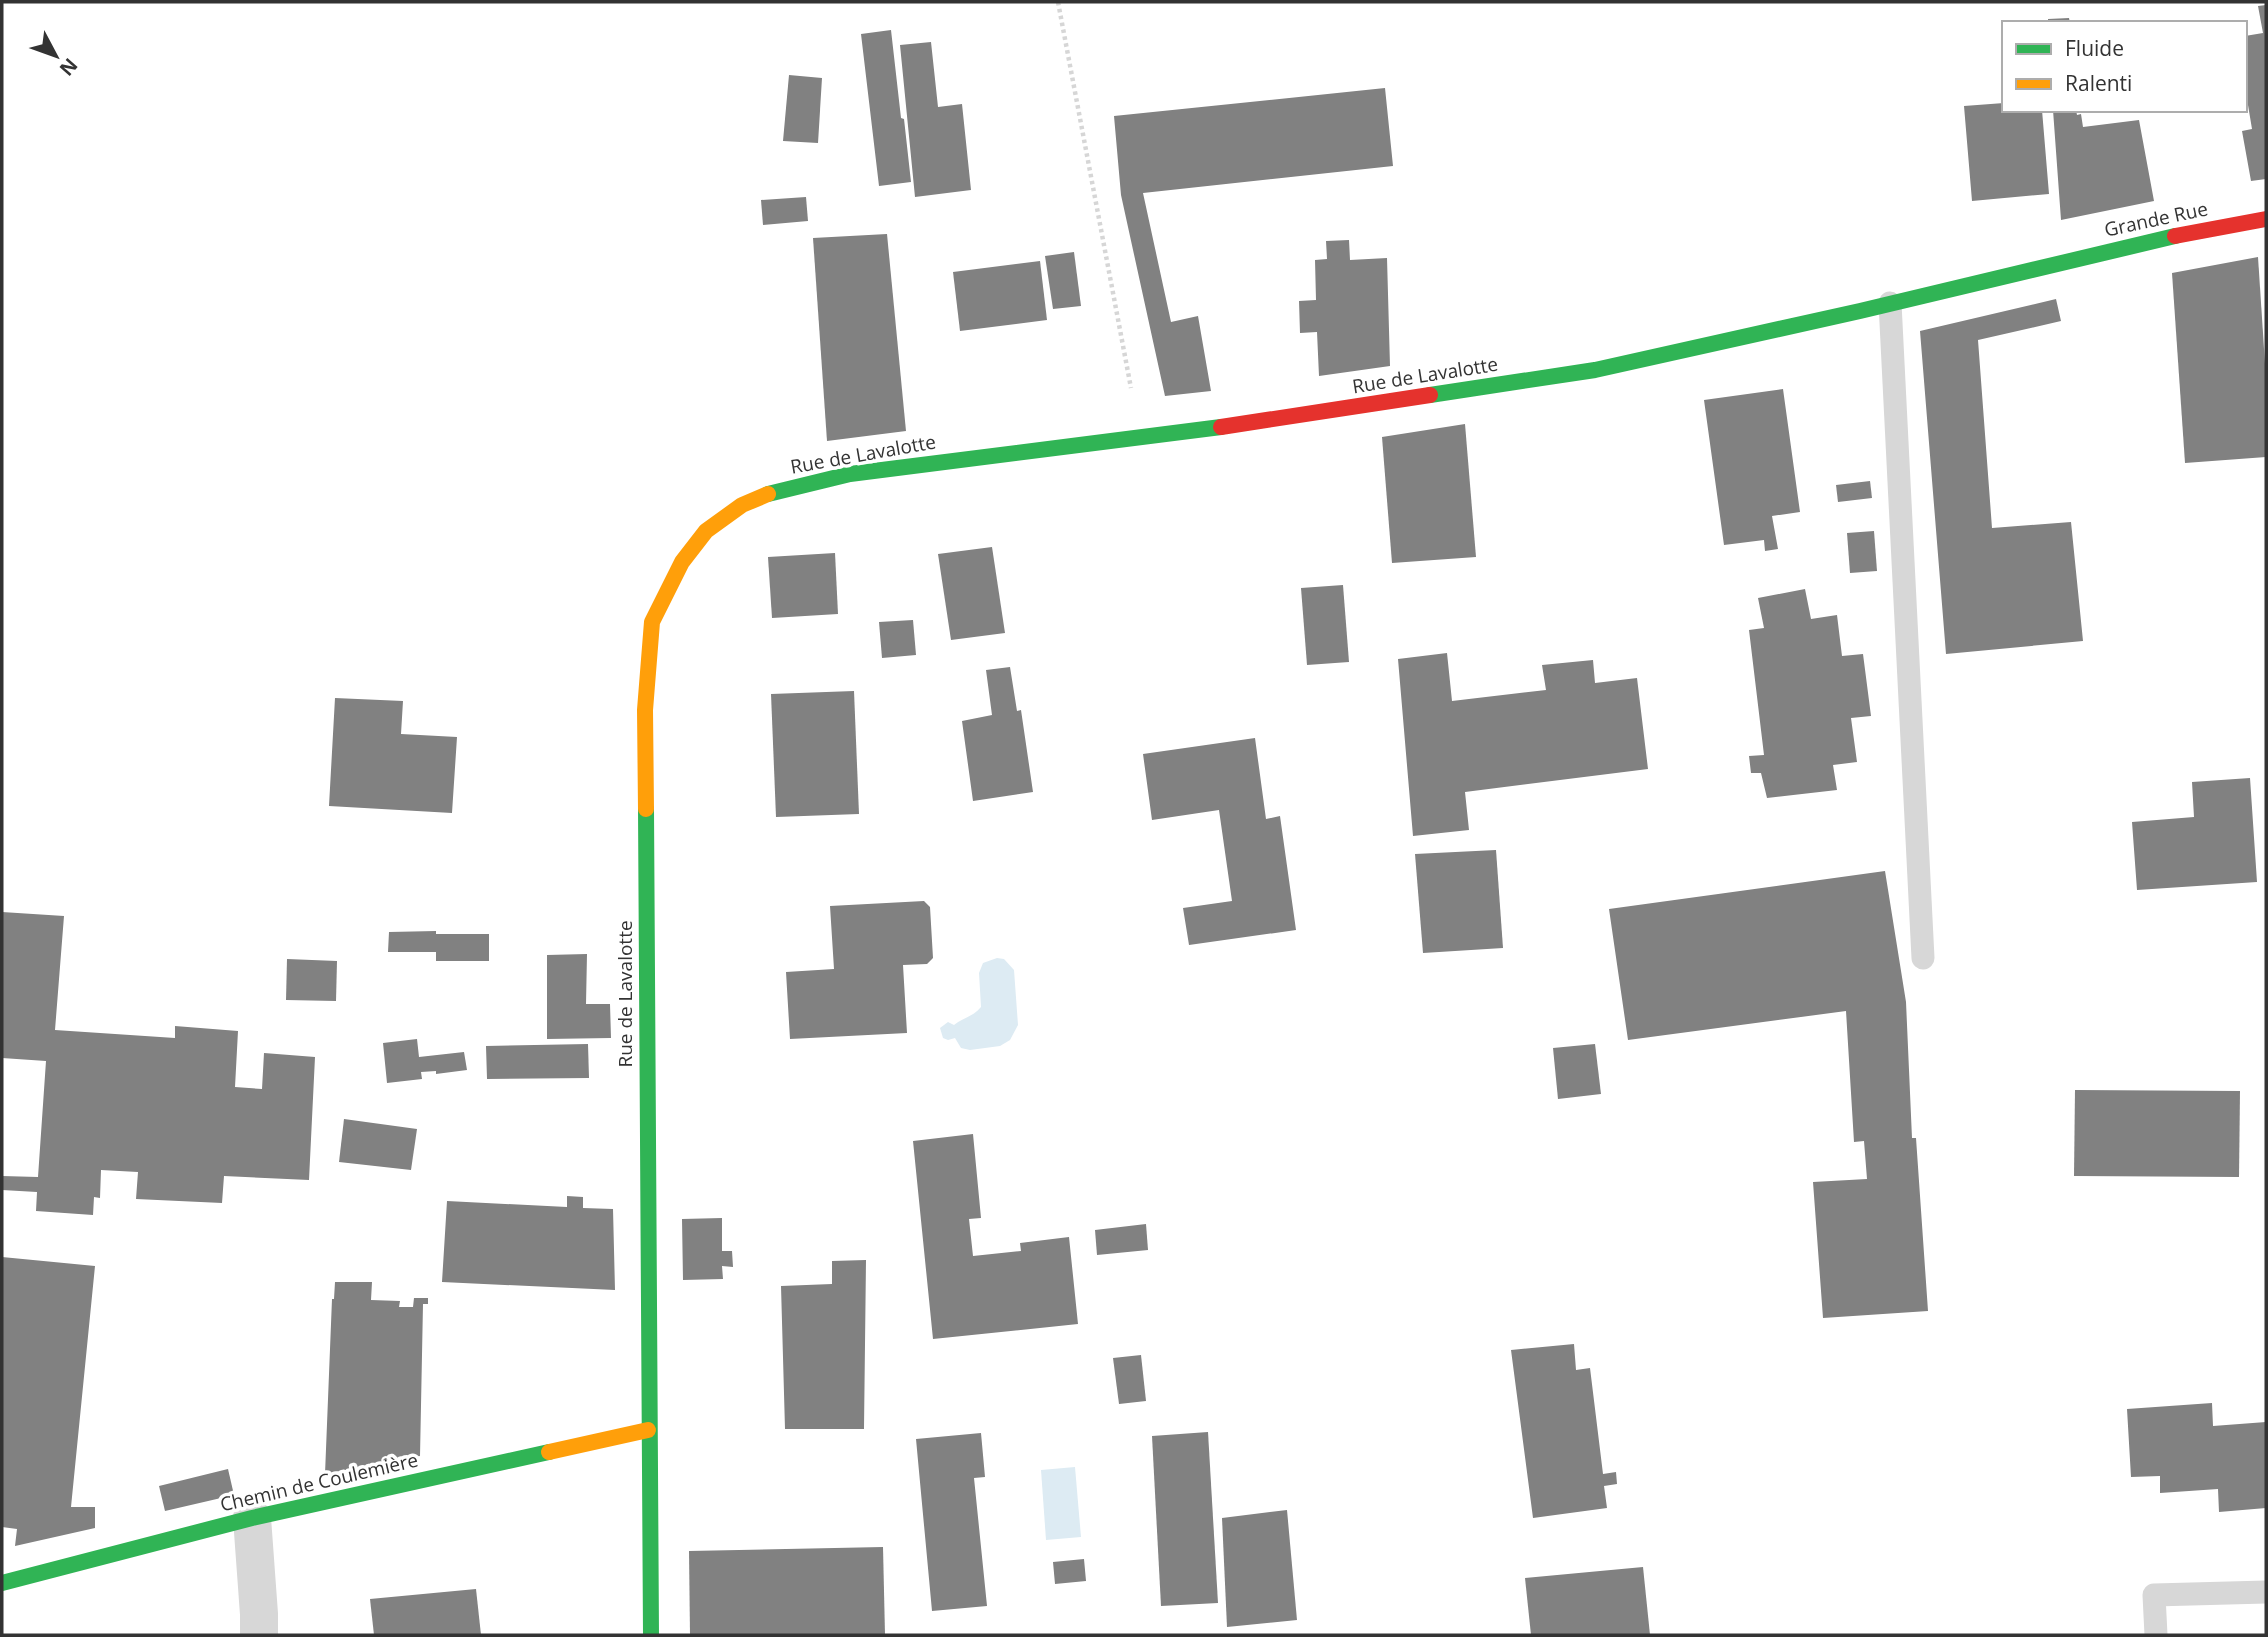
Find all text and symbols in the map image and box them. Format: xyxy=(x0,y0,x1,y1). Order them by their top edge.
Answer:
north arrow xyxy=(21,21,91,91)
legend xyxy=(2002,21,2247,112)
text: Fluide xyxy=(2065,34,2124,62)
text: N xyxy=(54,53,84,82)
text: Ralenti xyxy=(2065,69,2132,97)
street label: Grande Rue xyxy=(2102,195,2210,243)
street label: Rue de Lavalotte xyxy=(1350,351,1500,399)
street label: Rue de Lavalotte xyxy=(788,428,938,480)
street label: Rue de Lavalotte xyxy=(612,920,638,1068)
street label: Chemin de Coulemière xyxy=(217,1447,421,1517)

